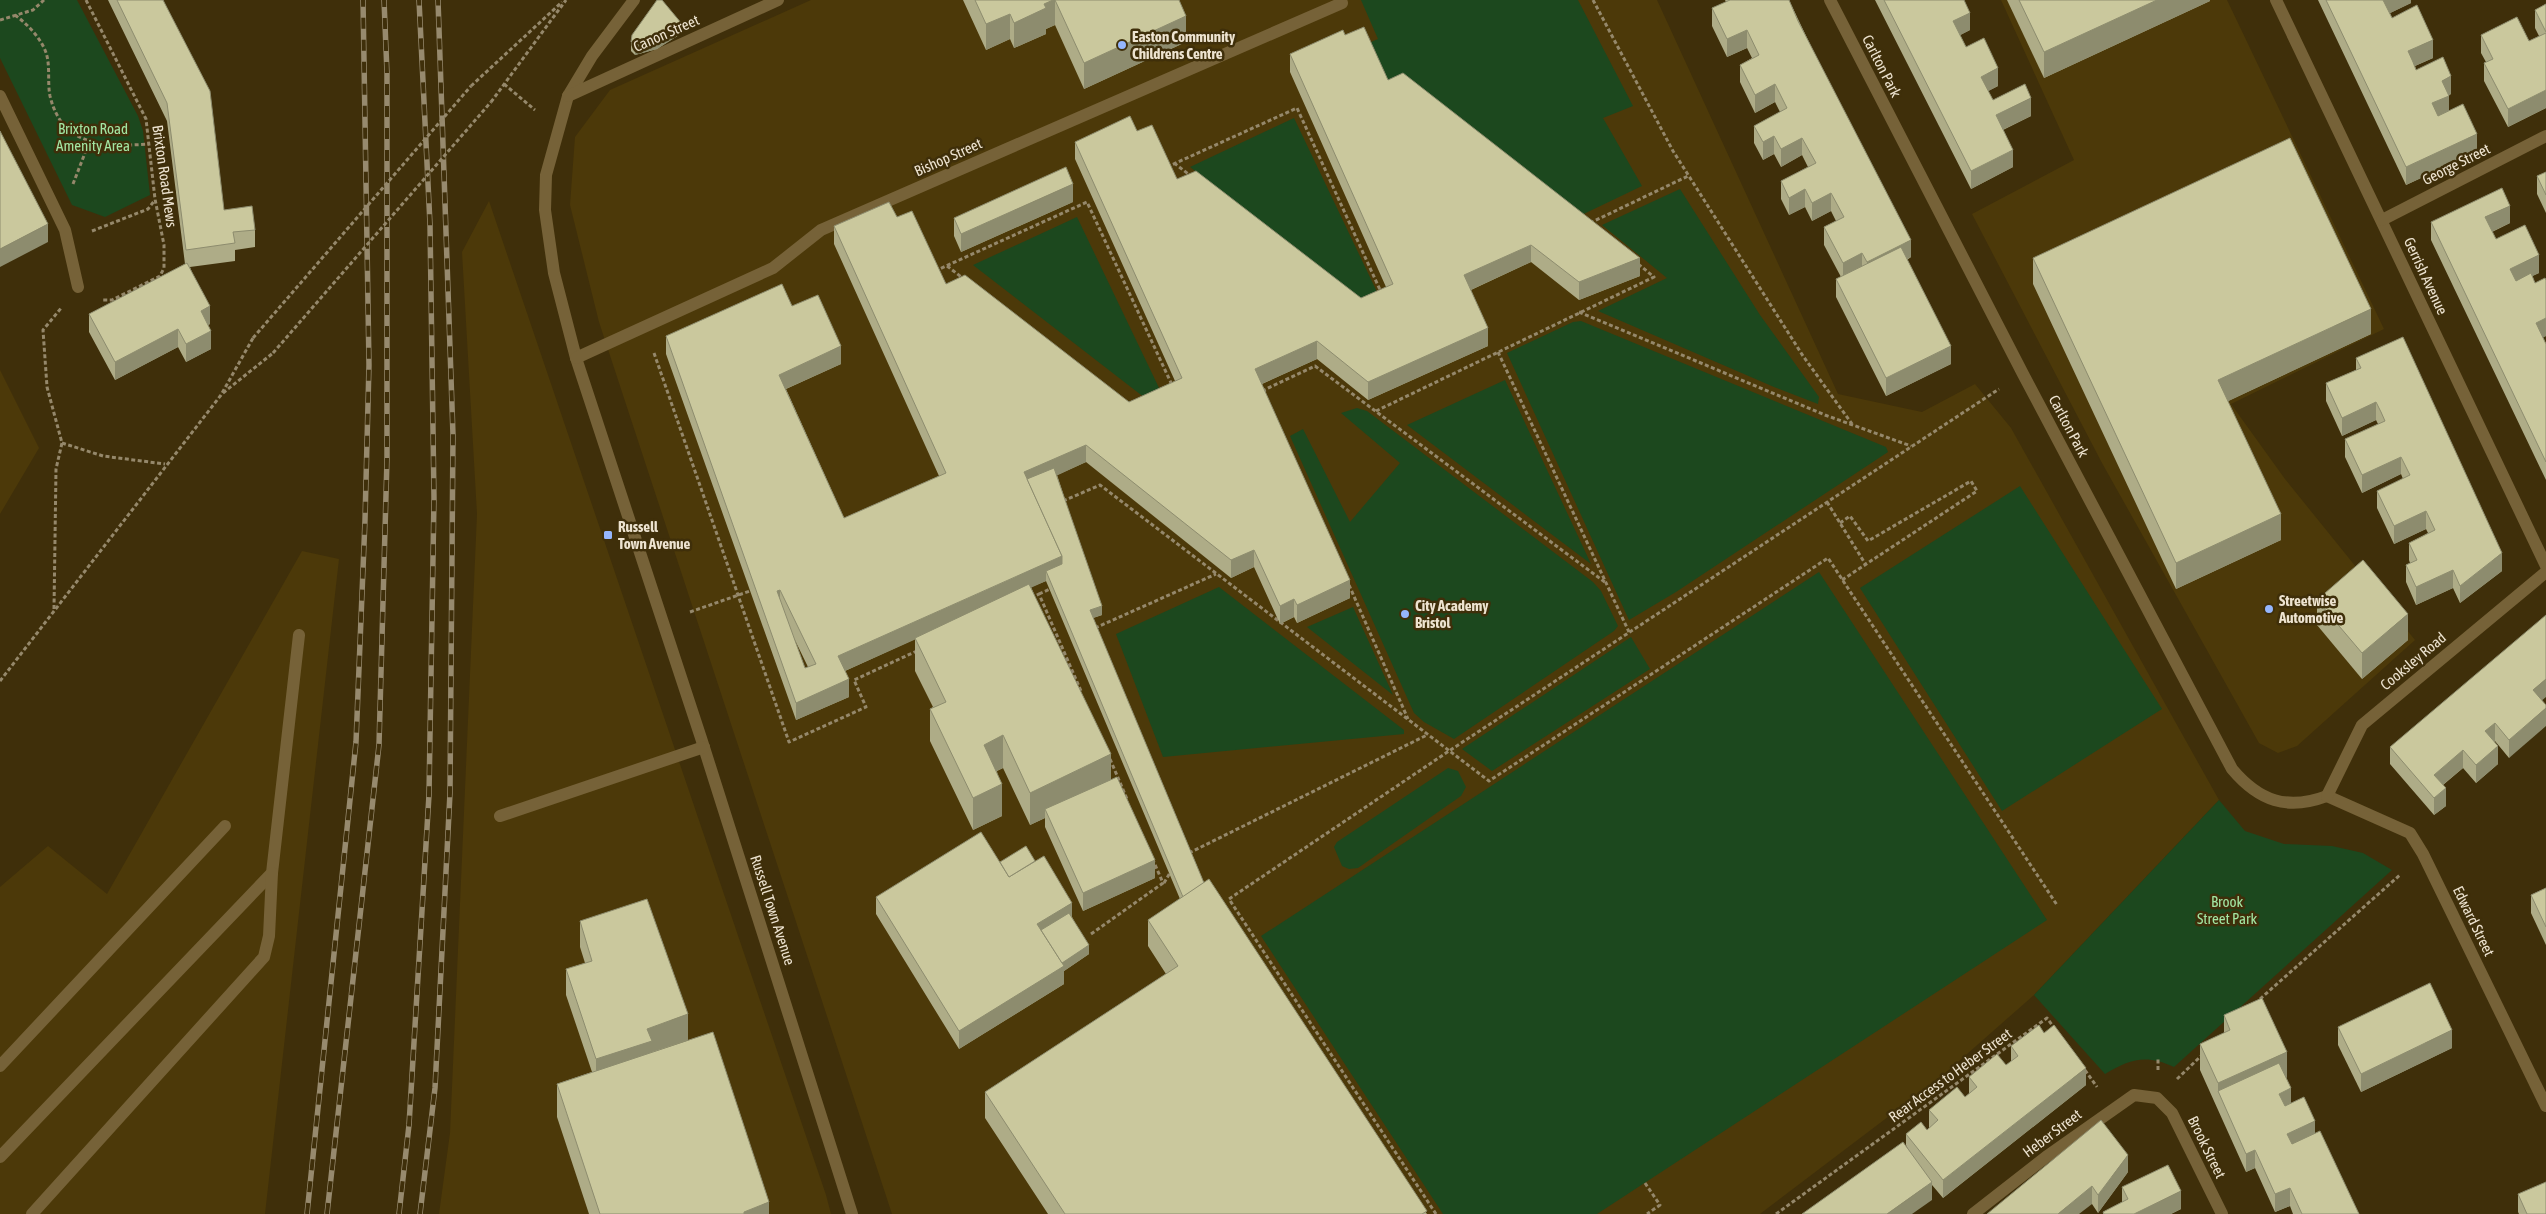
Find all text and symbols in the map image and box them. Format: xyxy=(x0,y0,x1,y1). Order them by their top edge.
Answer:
street label: Canon Street xyxy=(630,11,702,55)
place label: Easton Community Childrens Centre xyxy=(1132,28,1236,62)
street label: Carlton Park xyxy=(1859,32,1905,100)
marker: Easton Community Childrens Centre xyxy=(1116,39,1128,51)
park label: Brixton Road Amenity Area xyxy=(56,120,130,154)
street label: Brixton Road Mews xyxy=(149,124,181,228)
street label: Bishop Street xyxy=(912,135,984,179)
street label: George Street xyxy=(2419,140,2493,188)
street label: Gerrish Avenue xyxy=(2401,235,2451,317)
street label: Carlton Park xyxy=(2046,392,2093,460)
place label: Russell Town Avenue xyxy=(618,518,691,552)
marker: Russell Town Avenue xyxy=(602,529,614,541)
place label: Streetwise Automotive xyxy=(2278,592,2343,626)
place label: City Academy Bristol xyxy=(1415,597,1489,631)
marker: Streetwise Automotive xyxy=(2263,603,2275,615)
marker: City Academy Bristol xyxy=(1399,608,1411,620)
street label: Cooksley Road xyxy=(2377,629,2449,693)
street label: Russell Town Avenue xyxy=(747,853,799,967)
street label: Edward Street xyxy=(2450,883,2498,959)
park label: Brook Street Park xyxy=(2197,893,2257,927)
street label: Rear Access to Heber Street xyxy=(1885,1025,2015,1125)
street label: Heber Street xyxy=(2019,1105,2085,1161)
street label: Brook Street xyxy=(2185,1113,2229,1181)

